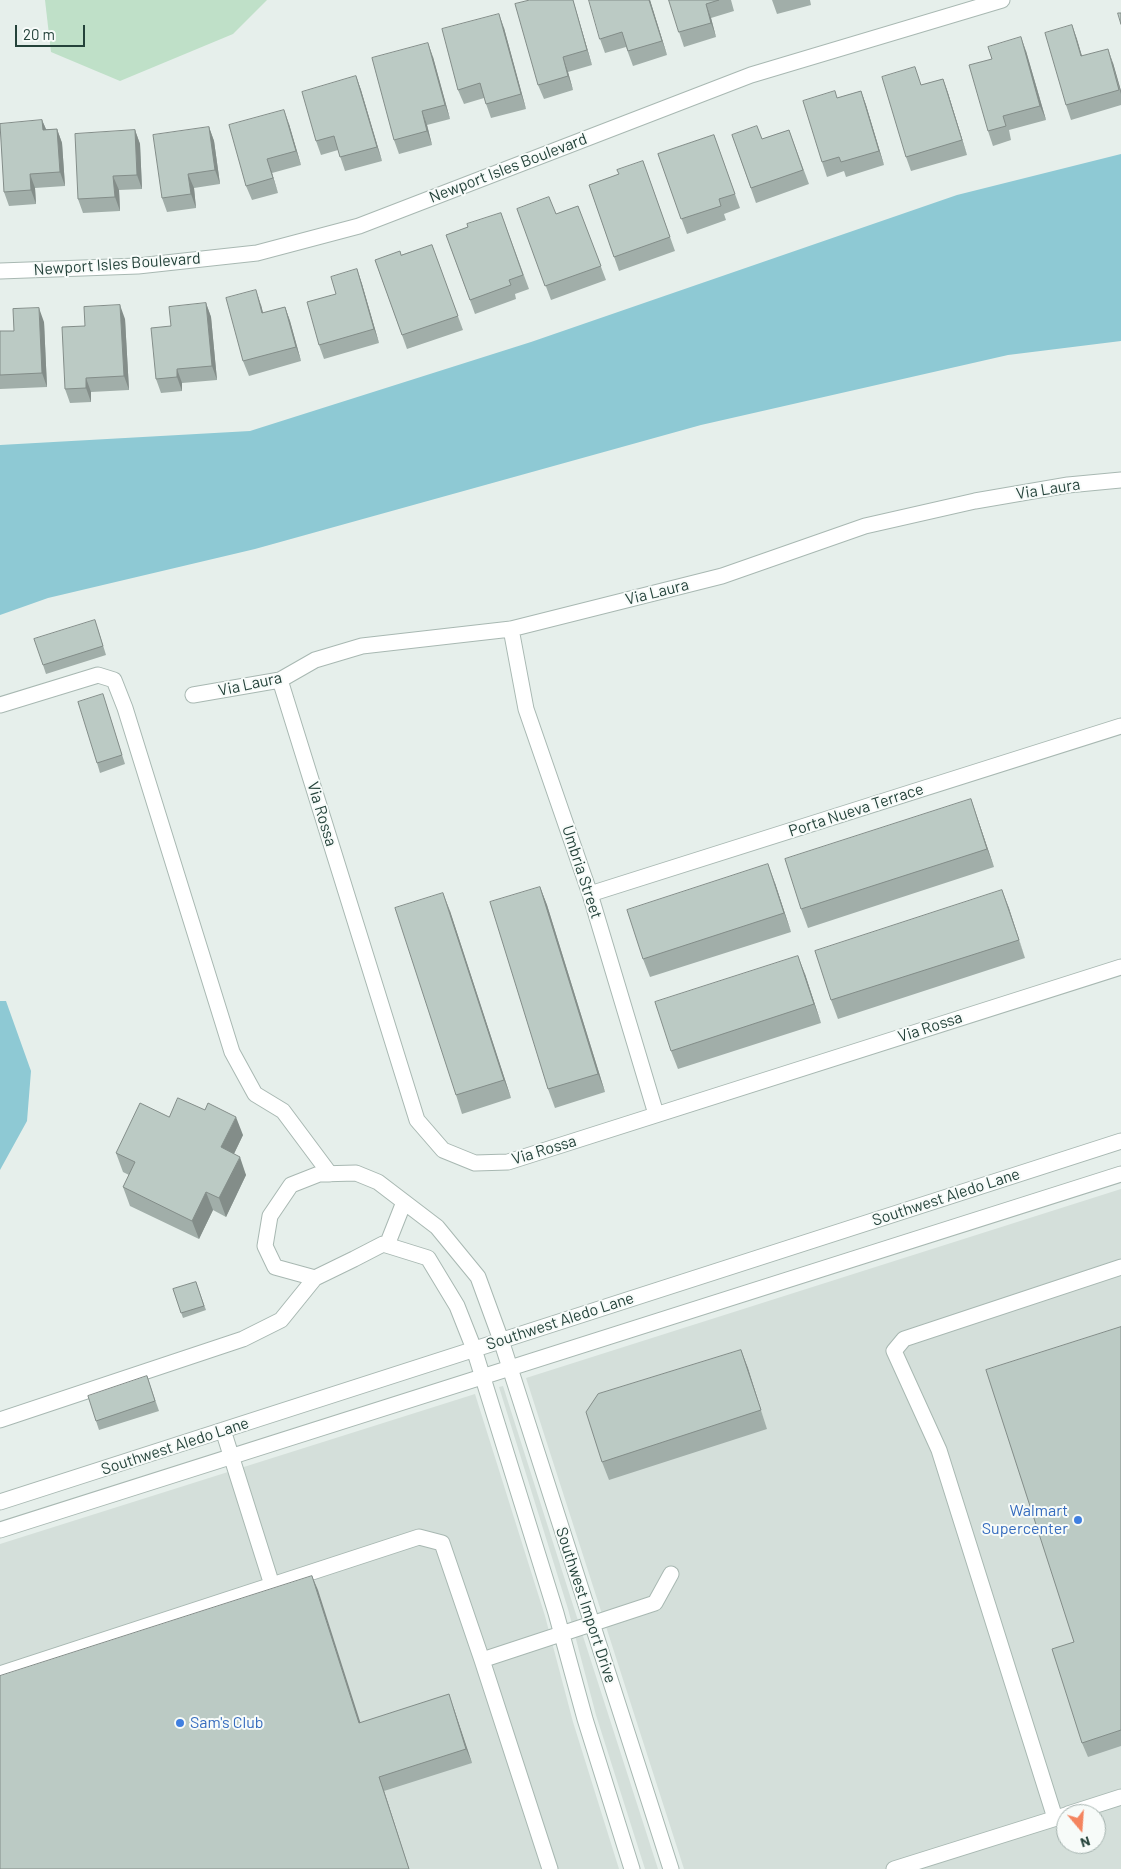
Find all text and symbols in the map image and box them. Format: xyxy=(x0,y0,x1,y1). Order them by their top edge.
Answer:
scale bar xyxy=(18,15,88,47)
text: 20 m xyxy=(23,25,55,43)
street label: Newport Isles Boulevard xyxy=(426,129,590,207)
street label: Newport Isles Boulevard xyxy=(33,249,201,279)
street label: Via Laura xyxy=(1015,474,1081,504)
street label: Via Laura xyxy=(623,575,691,609)
street label: Via Laura xyxy=(216,668,284,700)
street label: Via Rossa xyxy=(303,779,341,849)
street label: Porta Nueva Terrace xyxy=(786,779,926,841)
street label: Umbria Street xyxy=(558,823,606,921)
street label: Via Rossa xyxy=(895,1008,965,1046)
street label: Via Rossa xyxy=(509,1131,579,1169)
street label: Southwest Aledo Lane xyxy=(870,1164,1022,1230)
street label: Southwest Aledo Lane xyxy=(484,1288,636,1354)
street label: Southwest Aledo Lane xyxy=(99,1413,251,1479)
place label: Walmart Supercenter xyxy=(982,1501,1068,1539)
marker: Walmart Supercenter xyxy=(1072,1514,1084,1526)
street label: Southwest Import Drive xyxy=(552,1525,620,1685)
place label: Sam's Club xyxy=(190,1713,264,1733)
marker: Sam's Club xyxy=(174,1717,186,1729)
north arrow xyxy=(1056,1804,1106,1854)
text: N xyxy=(1078,1833,1093,1852)

